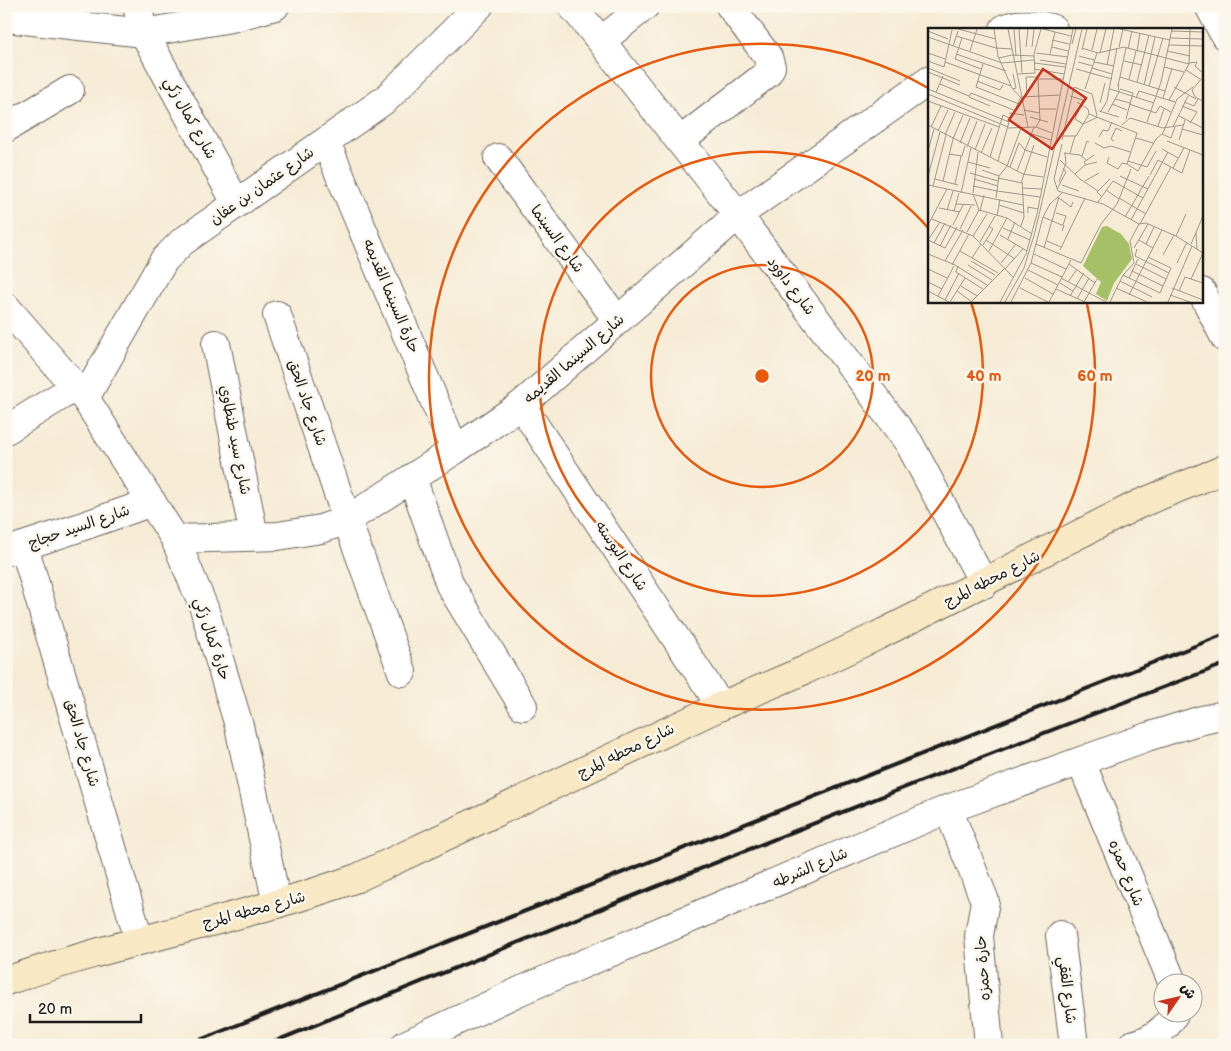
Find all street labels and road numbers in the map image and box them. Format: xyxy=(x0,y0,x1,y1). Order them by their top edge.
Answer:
street label: شارع كمال زكي xyxy=(157,74,220,164)
street label: شارع عثمان بن عفان xyxy=(206,143,318,229)
street label: شارع السينما xyxy=(526,201,588,277)
street label: حارة السينما القديمه xyxy=(358,236,424,356)
street label: شارع داوود xyxy=(763,253,819,319)
street label: شارع السينما القديمه xyxy=(520,310,628,408)
street label: شارع جاد الحق xyxy=(283,357,331,449)
street label: شارع سيد طنطاوي xyxy=(214,384,255,497)
street label: شارع السيد حجاج xyxy=(26,501,132,553)
street label: شارع البوسته xyxy=(591,517,651,595)
street label: شارع محطه المرج xyxy=(941,547,1043,611)
street label: حارة كمال زكي xyxy=(187,595,234,684)
street label: شارع جاد الحق xyxy=(60,697,104,789)
street label: شارع محطه المرج xyxy=(574,719,678,783)
street label: شارع حمزه xyxy=(1104,837,1148,909)
street label: شارع الشرطه xyxy=(769,844,851,892)
street label: شارع محطه المرج xyxy=(200,887,308,933)
street label: حارة حمزه xyxy=(971,935,995,1001)
street label: شارع الفقي xyxy=(1050,955,1081,1025)

